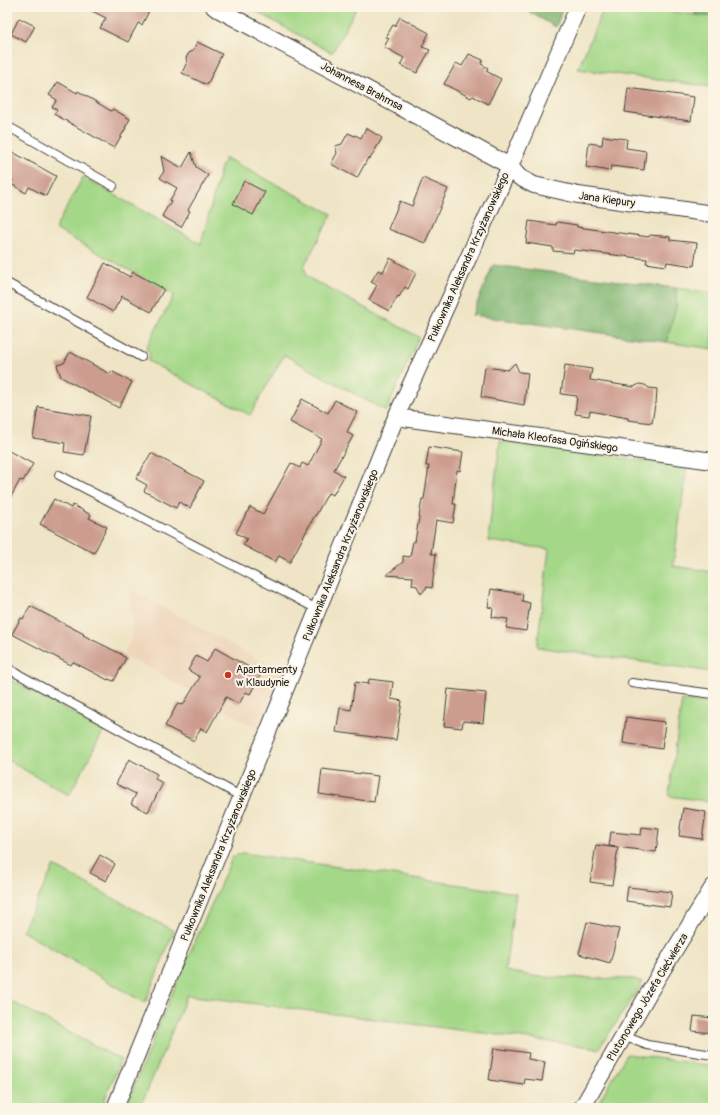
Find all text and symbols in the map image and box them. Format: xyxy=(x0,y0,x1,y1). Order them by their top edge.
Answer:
street label: Johannesa Brahmsa xyxy=(318,59,405,114)
street label: Pułkownika Aleksandra Krzyżanowskiego xyxy=(425,170,512,344)
street label: Jana Kiepury xyxy=(578,189,636,210)
street label: Michała Kleofasa Ogińskiego xyxy=(491,424,619,455)
street label: Pułkownika Aleksandra Krzyżanowskiego xyxy=(300,467,381,643)
place label: Apartamenty w Klaudynie xyxy=(236,663,297,689)
marker: Apartamenty w Klaudynie xyxy=(223,670,233,680)
street label: Pułkownika Aleksandra Krzyżanowskiego xyxy=(178,767,259,943)
street label: Plutonowego Józefa Ciećwierza xyxy=(604,931,691,1064)

